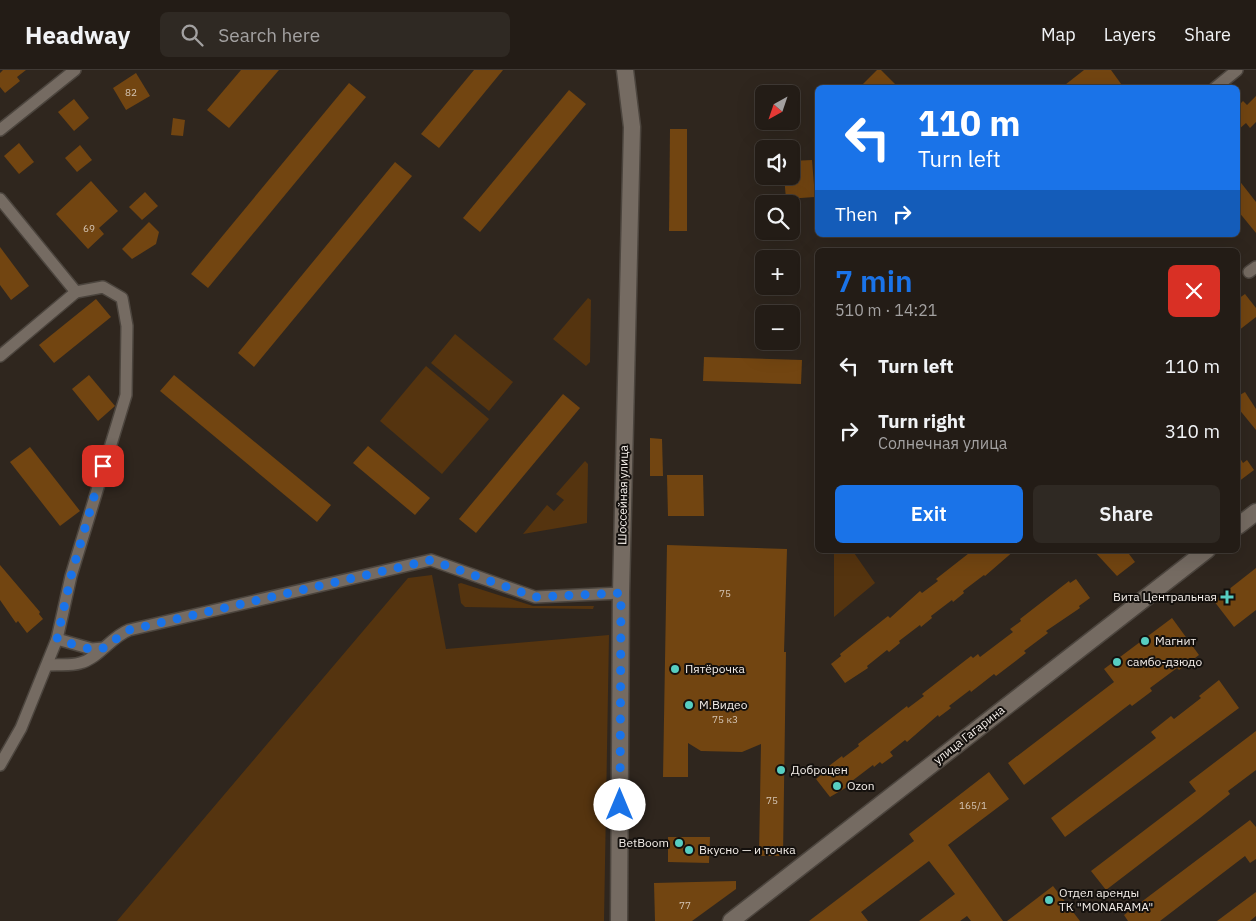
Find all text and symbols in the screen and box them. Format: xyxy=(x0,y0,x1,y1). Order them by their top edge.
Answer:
search box xyxy=(160,12,510,57)
text: Headway xyxy=(25,19,130,51)
icon: search xyxy=(178,21,206,49)
text: Search here xyxy=(218,23,320,47)
text: Map xyxy=(1041,23,1076,46)
text: Layers xyxy=(1104,23,1156,46)
text: Share xyxy=(1184,23,1231,46)
north arrow xyxy=(755,85,800,130)
map controls xyxy=(755,85,800,350)
house number: 82 xyxy=(125,86,137,99)
text: 110 m xyxy=(918,100,1021,146)
icon: left xyxy=(835,105,900,170)
button: sound xyxy=(755,140,800,185)
text: Turn left xyxy=(918,144,1001,173)
button: search xyxy=(755,195,800,240)
icon: right xyxy=(888,200,916,228)
text: Then xyxy=(835,202,878,226)
house number: 69 xyxy=(83,222,95,235)
button: + xyxy=(755,250,800,295)
text: 7 min xyxy=(835,261,913,300)
button: close xyxy=(1168,265,1220,317)
text: 510 m · 14:21 xyxy=(835,300,937,320)
button: − xyxy=(755,305,800,350)
icon: left xyxy=(835,352,863,380)
text: Turn left xyxy=(878,354,954,378)
text: 110 m xyxy=(1165,354,1220,378)
text: Turn right xyxy=(878,409,965,433)
icon: right xyxy=(835,417,863,445)
text: 310 m xyxy=(1165,419,1220,443)
text: Солнечная улица xyxy=(878,433,1007,453)
street label: Шоссейная улица xyxy=(614,444,631,545)
pin xyxy=(82,445,124,487)
icon: arrive xyxy=(89,452,117,480)
button: Exit xyxy=(835,485,1023,543)
button: Share xyxy=(1033,485,1220,543)
house number: 75 xyxy=(719,587,731,600)
place label: Вита Центральная xyxy=(1113,589,1217,604)
marker: Вита Центральная xyxy=(1221,591,1233,603)
place label: Магнит xyxy=(1155,633,1196,648)
marker: Магнит xyxy=(1139,635,1151,647)
place label: самбо-дзюдо xyxy=(1127,654,1202,669)
marker: самбо-дзюдо xyxy=(1111,656,1123,668)
place label: Пятёрочка xyxy=(685,661,745,676)
marker: Пятёрочка xyxy=(669,663,681,675)
place label: М.Видео xyxy=(699,697,748,712)
marker: М.Видео xyxy=(683,699,695,711)
street label: улица Гагарина xyxy=(930,702,1008,767)
house number: 75 к3 xyxy=(712,713,738,726)
place label: Доброцен xyxy=(791,762,848,777)
marker: Доброцен xyxy=(775,764,787,776)
position arrow xyxy=(593,778,645,830)
place label: Ozon xyxy=(847,778,874,793)
marker: Ozon xyxy=(831,780,843,792)
house number: 75 xyxy=(766,794,778,807)
house number: 165/1 xyxy=(959,799,987,812)
place label: BetBoom xyxy=(619,835,669,850)
marker: BetBoom xyxy=(673,837,685,849)
place label: Вкусно — и точка xyxy=(699,842,796,857)
marker: Вкусно — и точка xyxy=(683,844,695,856)
place label: Отдел аренды ТК "MONARAMA" xyxy=(1059,885,1153,914)
marker: Отдел аренды ТК "MONARAMA" xyxy=(1043,894,1055,906)
house number: 77 xyxy=(679,899,691,912)

